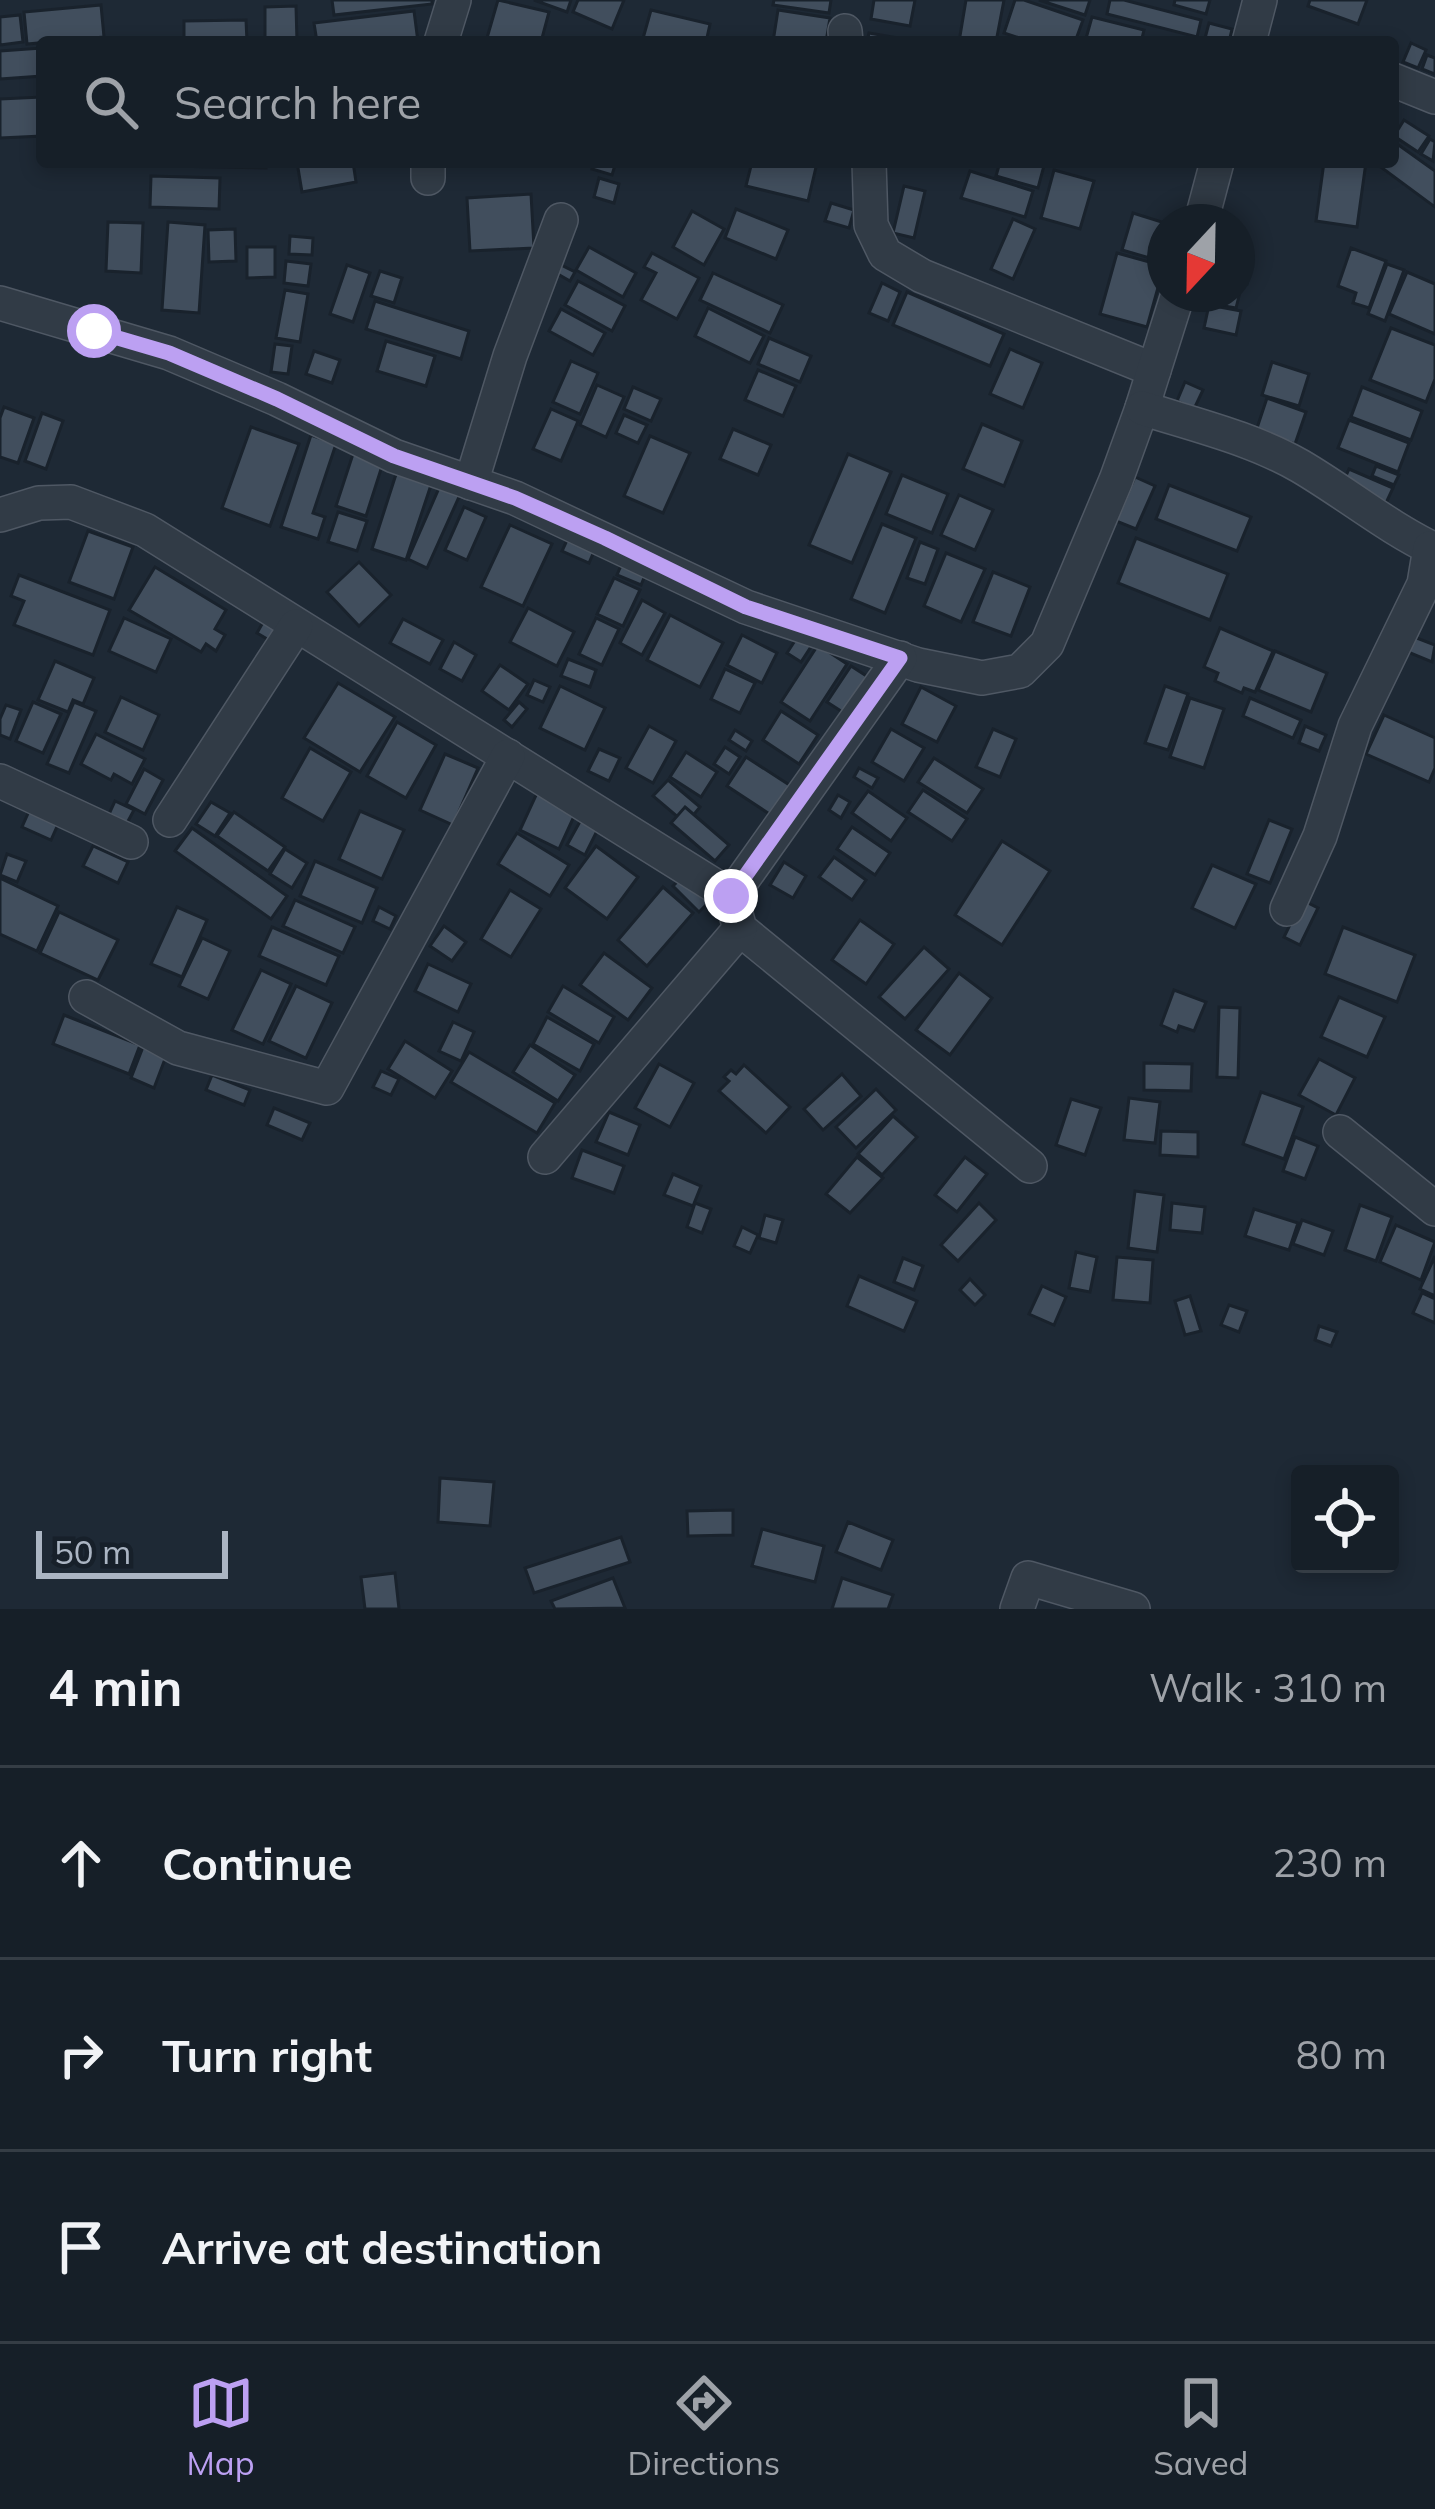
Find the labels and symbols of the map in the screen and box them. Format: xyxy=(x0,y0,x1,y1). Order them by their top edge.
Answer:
north arrow xyxy=(1147,204,1255,312)
route start xyxy=(67,304,121,358)
route end xyxy=(704,869,758,923)
scale bar xyxy=(36,1525,228,1578)

